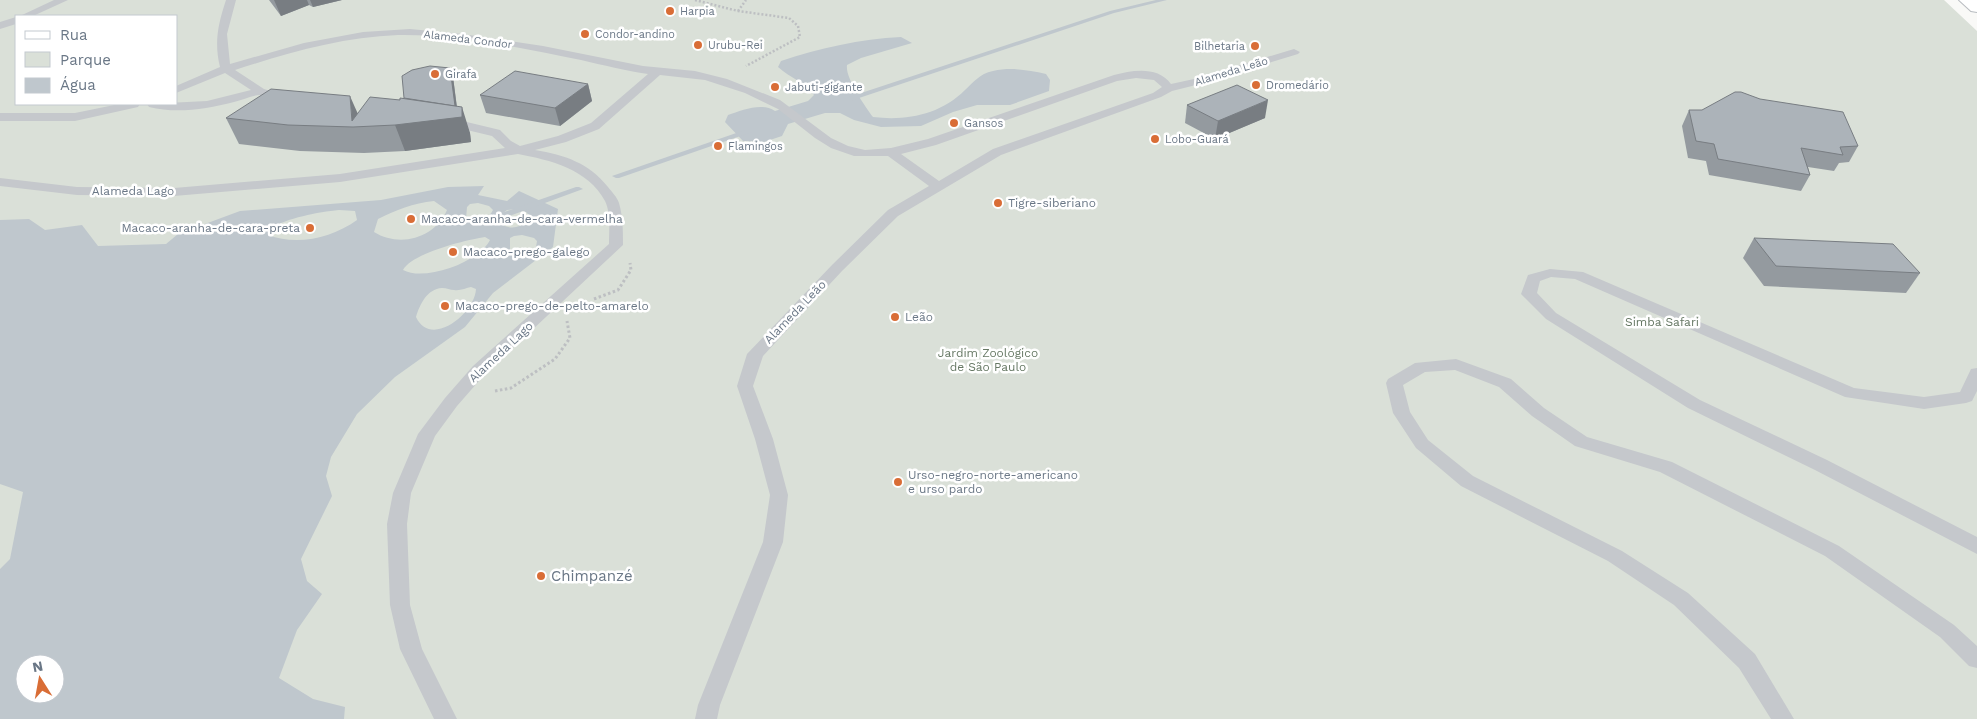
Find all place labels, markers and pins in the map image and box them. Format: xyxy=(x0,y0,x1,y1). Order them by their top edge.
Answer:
marker: Harpia xyxy=(664,5,676,17)
place label: Harpia xyxy=(680,5,715,18)
marker: Condor-andino xyxy=(579,28,591,40)
place label: Condor-andino xyxy=(595,28,675,41)
marker: Urubu-Rei xyxy=(692,39,704,51)
place label: Urubu-Rei xyxy=(708,39,763,52)
place label: Bilhetaria xyxy=(1194,40,1245,53)
marker: Bilhetaria xyxy=(1249,40,1261,52)
marker: Girafa xyxy=(429,68,441,80)
place label: Girafa xyxy=(445,68,477,81)
marker: Dromedário xyxy=(1250,79,1262,91)
place label: Dromedário xyxy=(1266,79,1329,92)
marker: Jabuti-gigante xyxy=(769,81,781,93)
place label: Jabuti-gigante xyxy=(785,81,863,94)
marker: Gansos xyxy=(948,117,960,129)
place label: Gansos xyxy=(964,117,1003,130)
marker: Lobo-Guará xyxy=(1149,133,1161,145)
place label: Lobo-Guará xyxy=(1165,133,1229,146)
marker: Flamingos xyxy=(712,140,724,152)
place label: Flamingos xyxy=(728,140,783,153)
place label: Tigre-siberiano xyxy=(1008,196,1096,210)
marker: Tigre-siberiano xyxy=(992,197,1004,209)
place label: Macaco-aranha-de-cara-vermelha xyxy=(421,212,623,226)
marker: Macaco-aranha-de-cara-vermelha xyxy=(405,213,417,225)
place label: Macaco-aranha-de-cara-preta xyxy=(121,221,300,235)
marker: Macaco-aranha-de-cara-preta xyxy=(304,222,316,234)
place label: Macaco-prego-galego xyxy=(463,245,590,259)
marker: Macaco-prego-galego xyxy=(447,246,459,258)
place label: Macaco-prego-de-pelto-amarelo xyxy=(455,299,649,313)
marker: Macaco-prego-de-pelto-amarelo xyxy=(439,300,451,312)
place label: Leão xyxy=(905,310,933,324)
marker: Leão xyxy=(889,311,901,323)
place label: Urso-negro-norte-americano e urso pardo xyxy=(908,468,1078,496)
marker: Urso-negro-norte-americano e urso pardo xyxy=(892,476,904,488)
place label: Chimpanzé xyxy=(551,567,633,585)
marker: Chimpanzé xyxy=(535,570,547,582)

